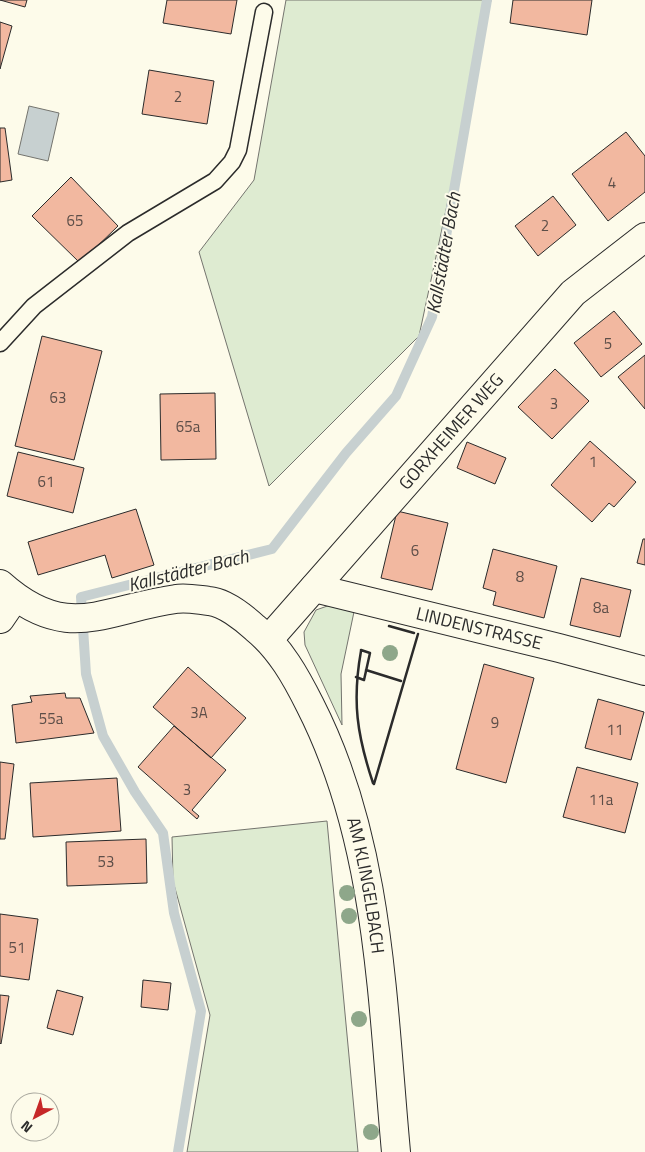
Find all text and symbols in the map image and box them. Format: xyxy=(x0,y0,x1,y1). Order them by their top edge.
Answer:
house number: 2 xyxy=(174,85,182,108)
house number: 4 xyxy=(608,171,616,194)
water label: Kallstädter Bach xyxy=(418,189,468,316)
house number: 65 xyxy=(67,209,83,232)
house number: 2 xyxy=(541,214,549,237)
house number: 5 xyxy=(604,332,612,355)
street label: GORXHEIMER WEG xyxy=(392,367,510,496)
house number: 63 xyxy=(50,386,66,409)
house number: 3 xyxy=(550,392,558,415)
house number: 65a xyxy=(176,415,201,438)
house number: 1 xyxy=(589,450,597,473)
house number: 61 xyxy=(38,470,54,493)
house number: 6 xyxy=(411,539,419,562)
water label: Kallstädter Bach xyxy=(125,540,252,598)
house number: 8 xyxy=(516,565,524,588)
house number: 8a xyxy=(593,596,609,619)
street label: LINDENSTRASSE xyxy=(413,599,545,656)
house number: 3A xyxy=(190,701,208,724)
house number: 55a xyxy=(39,707,64,730)
house number: 9 xyxy=(491,711,499,734)
house number: 11 xyxy=(607,718,623,741)
house number: 3 xyxy=(183,778,191,801)
house number: 11a xyxy=(589,788,614,811)
street label: AM KLINGELBACH xyxy=(340,814,392,955)
house number: 53 xyxy=(98,850,114,873)
house number: 51 xyxy=(9,936,25,959)
north arrow xyxy=(10,1092,60,1142)
text: N xyxy=(16,1116,37,1138)

